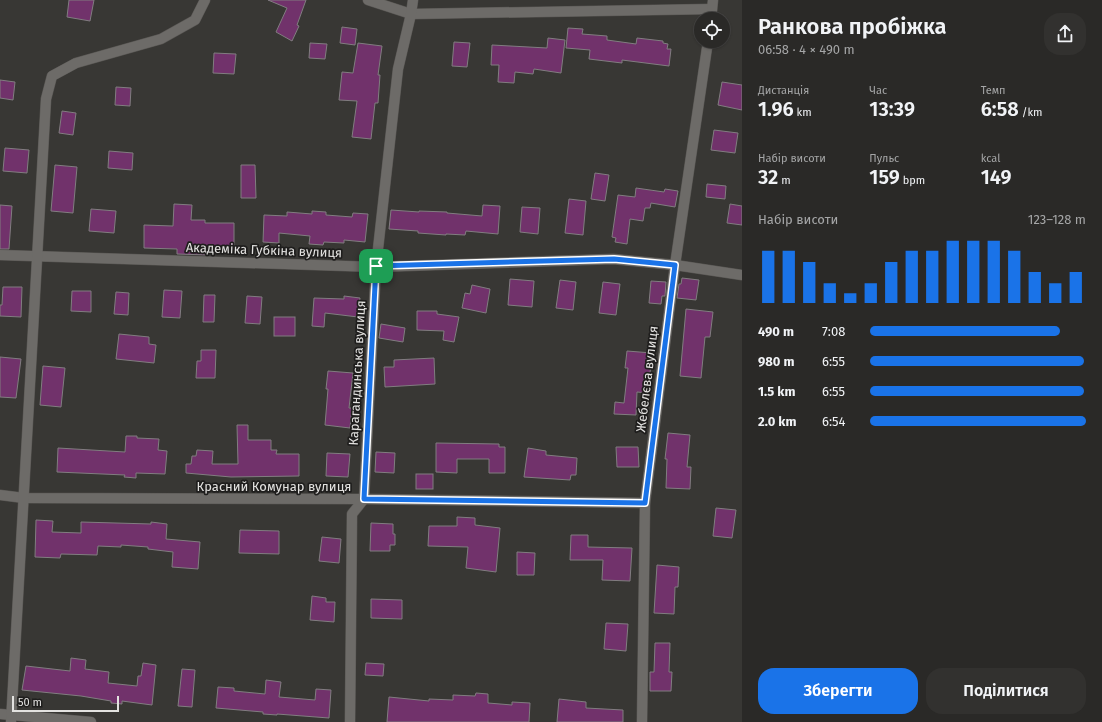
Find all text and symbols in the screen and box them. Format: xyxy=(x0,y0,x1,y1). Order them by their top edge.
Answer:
map controls xyxy=(694,12,730,48)
button: locate xyxy=(694,12,730,48)
text: Ранкова пробіжка xyxy=(758,13,947,40)
button: share xyxy=(1044,13,1086,55)
text: 06:58 · 4 × 490 m xyxy=(758,42,855,57)
text: Дистанція xyxy=(758,84,809,97)
text: Час xyxy=(869,84,887,97)
text: Темп xyxy=(981,84,1006,97)
text: 1.96 xyxy=(758,97,794,121)
text: 13:39 xyxy=(869,97,915,121)
text: 6:58 xyxy=(981,97,1019,121)
text: km xyxy=(794,106,812,119)
text: /km xyxy=(1019,106,1042,119)
text: Набір висоти xyxy=(758,152,826,165)
text: Пульс xyxy=(869,152,899,165)
text: kcal xyxy=(981,152,1000,165)
text: 32 xyxy=(758,165,778,189)
text: 159 xyxy=(869,165,900,189)
text: 149 xyxy=(981,165,1012,189)
text: m xyxy=(778,174,791,187)
text: bpm xyxy=(900,174,925,187)
text: Набір висоти xyxy=(758,212,838,227)
text: 123–128 m xyxy=(1028,212,1086,227)
street label: Академіка Губкіна вулиця xyxy=(186,240,342,260)
pin xyxy=(359,249,393,283)
icon: arrive xyxy=(365,255,387,277)
street label: Карагандинська вулиця xyxy=(346,300,368,446)
text: 490 m xyxy=(758,324,794,339)
text: 7:08 xyxy=(822,324,845,339)
street label: Жебелєва вулиця xyxy=(633,325,661,433)
text: 980 m xyxy=(758,354,795,369)
text: 6:55 xyxy=(822,354,845,369)
text: 1.5 km xyxy=(758,384,796,399)
text: 6:55 xyxy=(822,384,845,399)
text: 2.0 km xyxy=(758,414,797,429)
text: 6:54 xyxy=(822,414,846,429)
street label: Красний Комунар вулиця xyxy=(197,479,351,494)
button: Зберегти xyxy=(758,668,918,714)
button: Поділитися xyxy=(926,668,1086,714)
scale bar xyxy=(12,694,119,713)
text: 50 m xyxy=(18,696,42,709)

